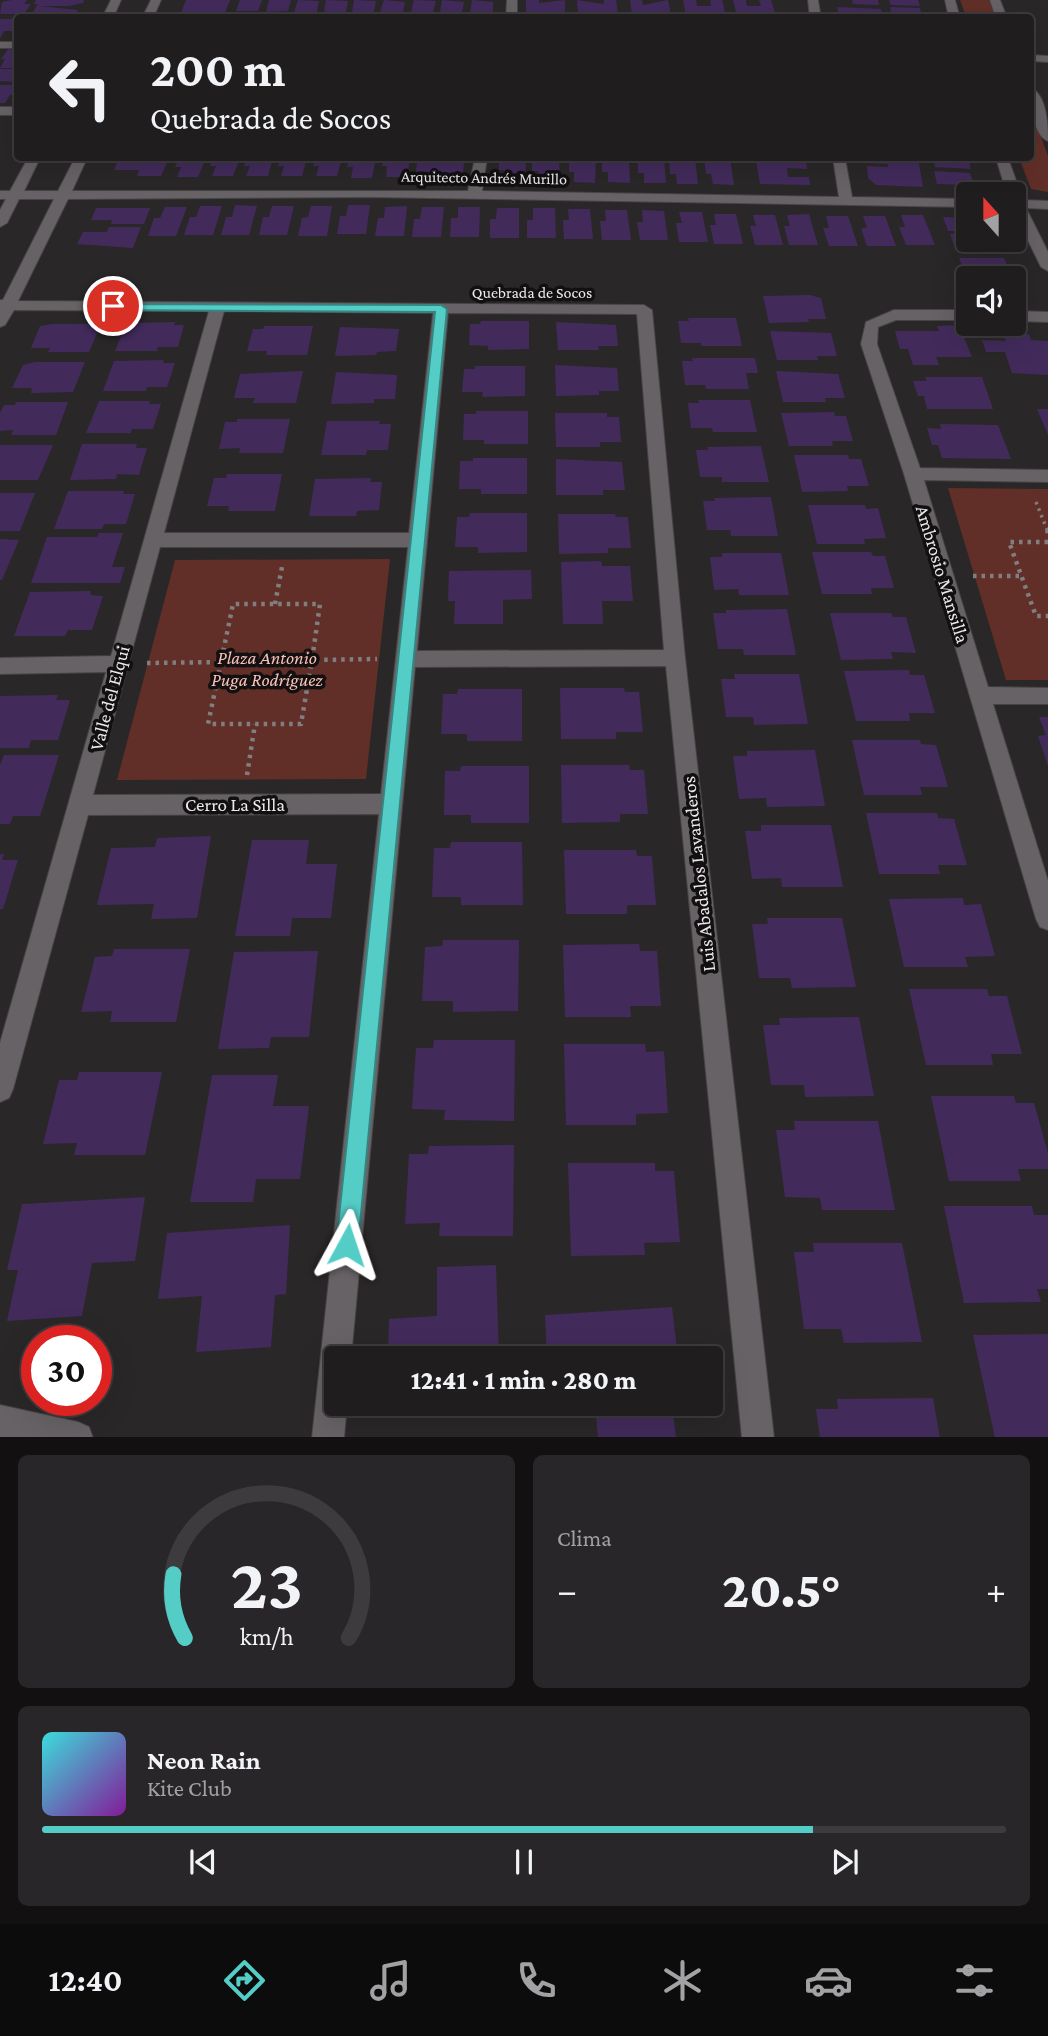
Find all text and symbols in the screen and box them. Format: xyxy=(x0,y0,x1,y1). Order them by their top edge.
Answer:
icon: left xyxy=(35,42,126,133)
text: 200 m xyxy=(150,42,285,97)
text: Quebrada de Socos xyxy=(150,100,391,136)
street label: Arquitecto Andrés Murillo xyxy=(401,168,567,188)
north arrow xyxy=(956,182,1026,252)
map controls xyxy=(956,182,1026,336)
button: sound xyxy=(956,266,1026,336)
pin xyxy=(83,276,143,336)
street label: Quebrada de Socos xyxy=(472,284,592,301)
icon: arrive xyxy=(94,287,132,325)
street label: Ambrosio Mansilla xyxy=(912,503,974,646)
street label: Valle del Elqui xyxy=(85,643,134,753)
park label: Plaza Antonio Puga Rodríguez xyxy=(211,647,323,690)
street label: Luis Abadalos Lavanderos xyxy=(678,775,719,973)
street label: Cerro La Silla xyxy=(185,794,285,815)
position arrow xyxy=(310,1208,384,1282)
speed limit sign: 30 xyxy=(21,1325,112,1416)
text: 12:41 · 1 min · 280 m xyxy=(411,1366,636,1395)
text: Clima xyxy=(557,1525,612,1551)
text: 23 xyxy=(230,1543,303,1624)
text: 20.5° xyxy=(722,1560,841,1618)
text: − xyxy=(557,1569,577,1611)
text: + xyxy=(986,1569,1006,1611)
text: km/h xyxy=(240,1622,293,1649)
text: Neon Rain xyxy=(147,1746,261,1775)
text: Kite Club xyxy=(147,1775,232,1801)
icon: previous xyxy=(184,1843,222,1881)
icon: pause xyxy=(505,1843,543,1881)
icon: next xyxy=(826,1843,864,1881)
icon: directions xyxy=(220,1956,269,2005)
icon: music xyxy=(366,1956,415,2005)
icon: phone xyxy=(512,1956,561,2005)
icon: climate xyxy=(658,1956,707,2005)
icon: car xyxy=(804,1956,853,2005)
icon: filters xyxy=(950,1956,999,2005)
text: 12:40 xyxy=(49,1962,122,1998)

